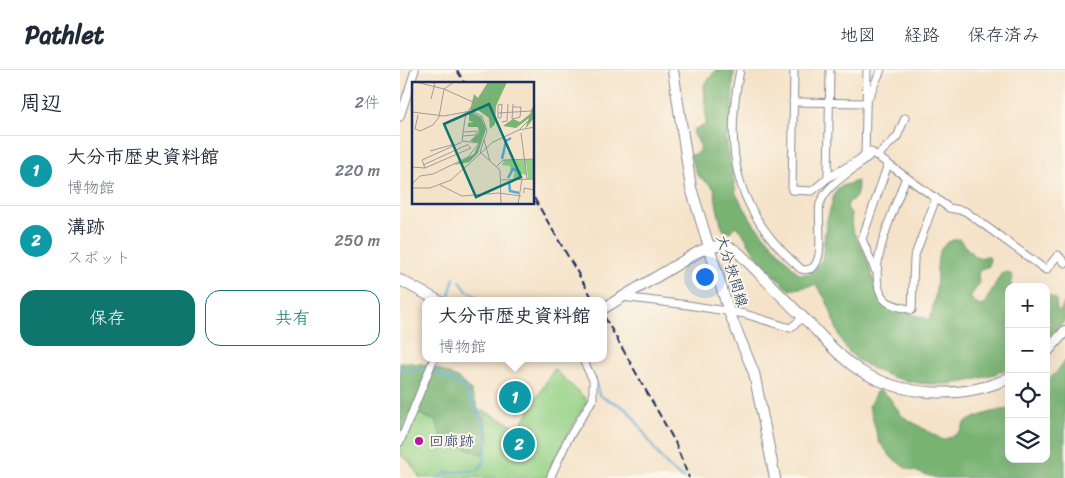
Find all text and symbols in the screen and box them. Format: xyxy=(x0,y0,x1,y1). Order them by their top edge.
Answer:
text: Pathlet xyxy=(25,14,104,56)
text: 地図 xyxy=(840,19,876,51)
text: 経路 xyxy=(904,19,940,51)
text: 保存済み xyxy=(968,19,1040,51)
inset map xyxy=(412,82,535,205)
text: 周辺 xyxy=(20,84,62,122)
text: 2件 xyxy=(355,88,380,117)
text: 大分市歴史資料館 xyxy=(67,140,219,173)
text: 1 xyxy=(33,156,39,185)
text: 220 m xyxy=(335,156,380,185)
text: 博物館 xyxy=(67,173,115,202)
text: 溝跡 xyxy=(67,210,105,243)
text: 2 xyxy=(31,226,41,255)
text: 250 m xyxy=(334,226,380,255)
street label: 大分挾間線 xyxy=(709,231,755,311)
text: スポット xyxy=(67,243,131,272)
your location xyxy=(692,264,718,290)
map controls xyxy=(1005,283,1050,463)
button: + xyxy=(1005,283,1050,328)
button: 保存 xyxy=(20,290,195,346)
button: 共有 xyxy=(205,290,380,346)
popup xyxy=(422,297,607,362)
text: 大分市歴史資料館 xyxy=(438,299,591,332)
button: − xyxy=(1005,328,1050,373)
text: 博物館 xyxy=(438,332,487,361)
button: locate xyxy=(1005,373,1050,418)
pin: 1 xyxy=(499,378,531,416)
button: layers xyxy=(1005,418,1050,463)
pin: 2 xyxy=(503,425,535,463)
place label: 回廊跡 xyxy=(429,428,474,454)
marker: 回廊跡 xyxy=(413,435,425,447)

